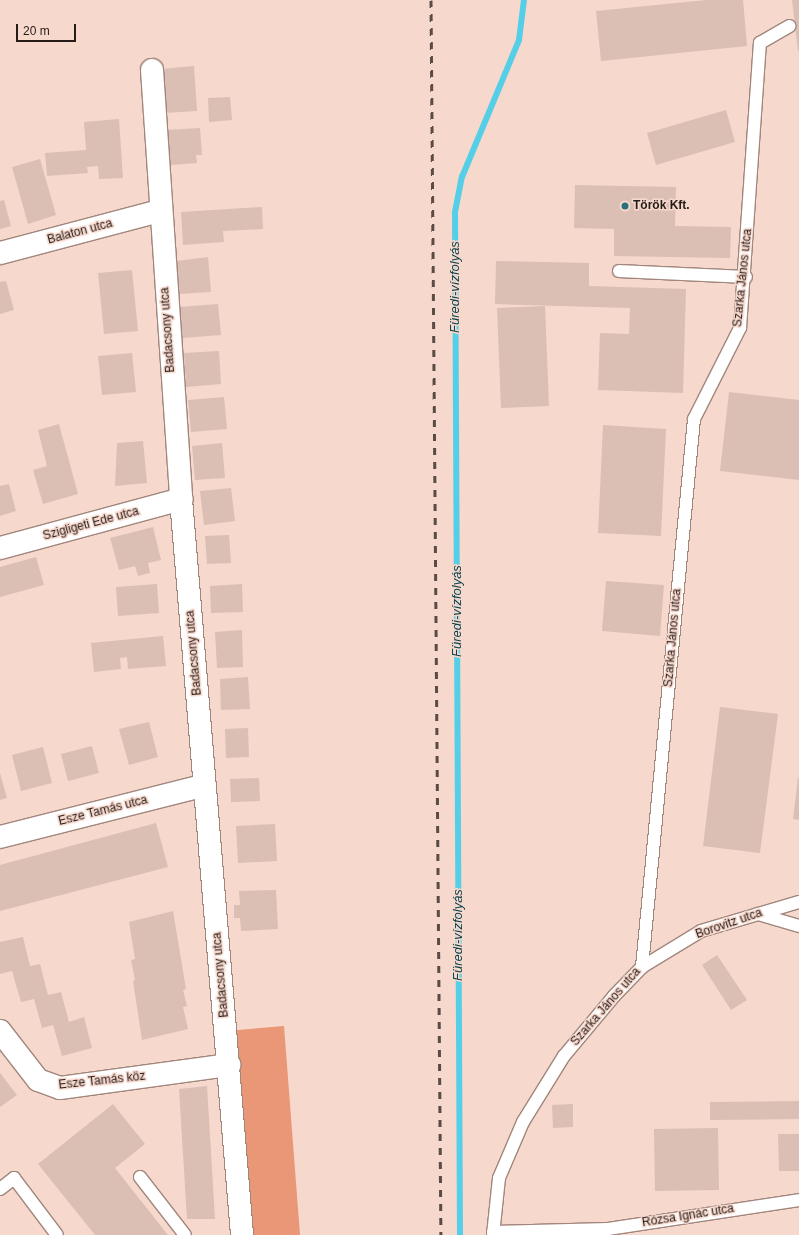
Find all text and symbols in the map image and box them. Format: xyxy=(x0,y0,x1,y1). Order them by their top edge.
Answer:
scale bar xyxy=(18,16,78,42)
text: 20 m xyxy=(23,24,50,38)
place label: Török Kft. xyxy=(633,199,690,213)
marker: Török Kft. xyxy=(620,201,630,211)
street label: Balaton utca xyxy=(46,216,114,248)
street label: Szarka János utca xyxy=(731,228,755,328)
water label: Füredi-vízfolyás xyxy=(447,241,463,333)
street label: Badacsony utca xyxy=(158,287,178,373)
street label: Szigligeti Ede utca xyxy=(41,504,141,544)
water label: Füredi-vízfolyás xyxy=(449,565,465,657)
street label: Szarka János utca xyxy=(662,588,684,688)
street label: Badacsony utca xyxy=(183,610,205,696)
street label: Esze Tamás utca xyxy=(57,793,149,829)
water label: Füredi-vízfolyás xyxy=(450,889,466,981)
street label: Borovitz utca xyxy=(694,906,764,942)
street label: Badacsony utca xyxy=(210,932,232,1018)
street label: Szarka János utca xyxy=(568,965,644,1049)
street label: Esze Tamás köz xyxy=(58,1069,146,1093)
street label: Rózsa Ignác utca xyxy=(641,1202,735,1230)

